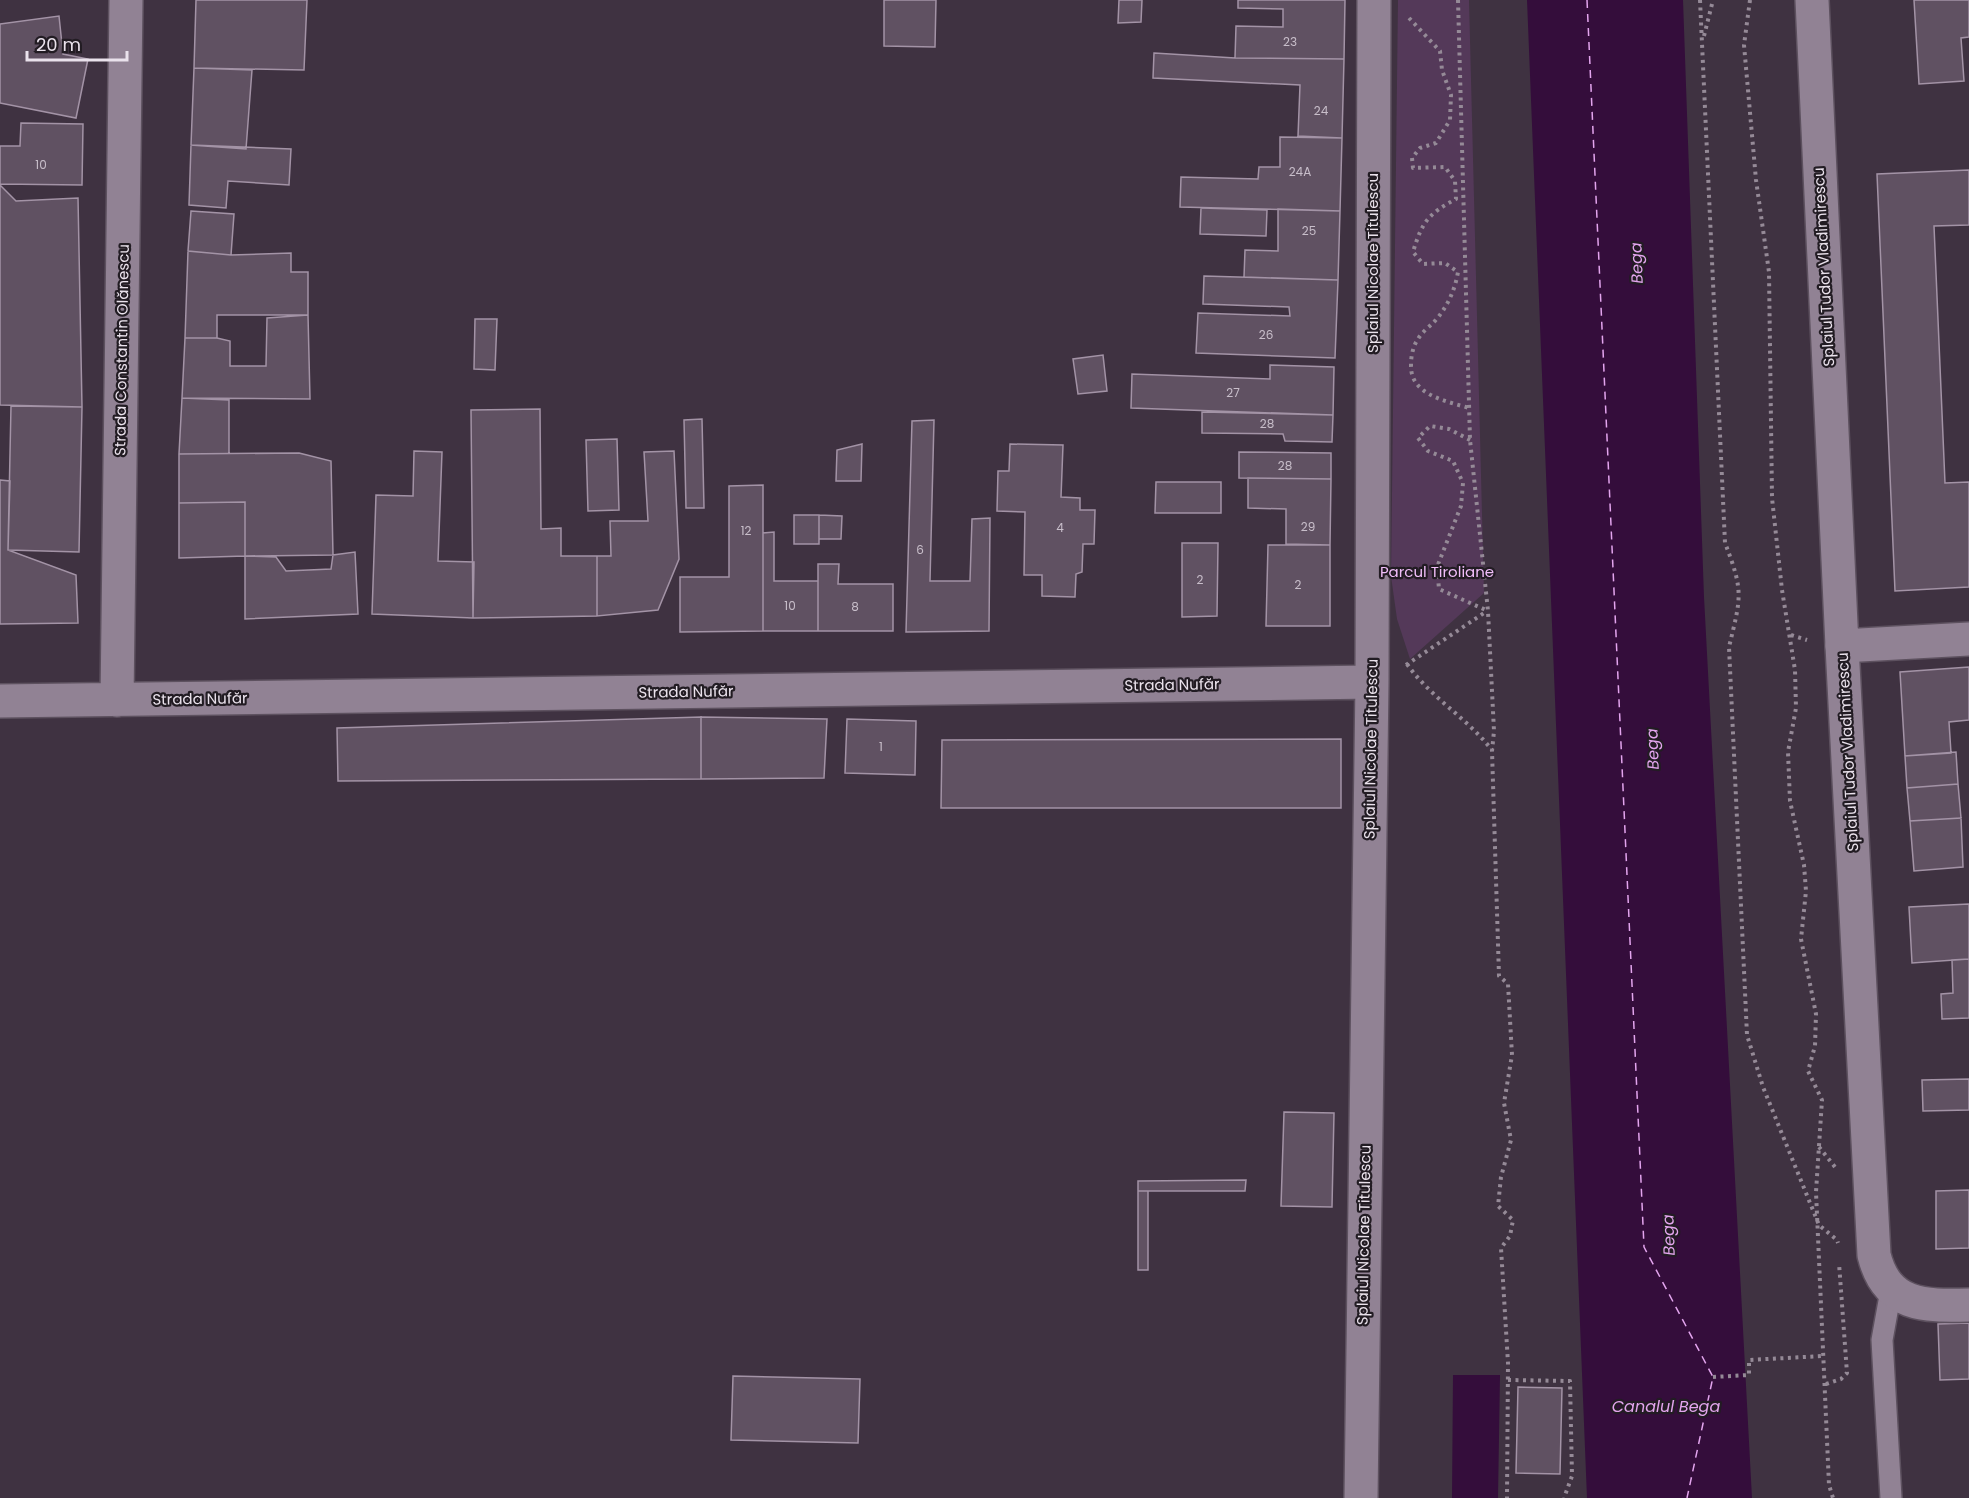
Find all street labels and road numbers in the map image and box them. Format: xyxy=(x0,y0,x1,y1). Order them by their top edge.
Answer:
street label: Splaiul Tudor Vladimirescu xyxy=(1808,167,1839,367)
street label: Splaiul Nicolae Titulescu xyxy=(1362,173,1383,353)
street label: Strada Constantin Olănescu xyxy=(109,244,134,456)
street label: Splaiul Tudor Vladimirescu xyxy=(1832,652,1863,852)
street label: Splaiul Nicolae Titulescu xyxy=(1358,659,1383,839)
street label: Strada Nufăr xyxy=(1124,673,1220,696)
street label: Strada Nufăr xyxy=(638,680,734,703)
street label: Strada Nufăr xyxy=(152,687,248,710)
street label: Splaiul Nicolae Titulescu xyxy=(1351,1145,1376,1325)

